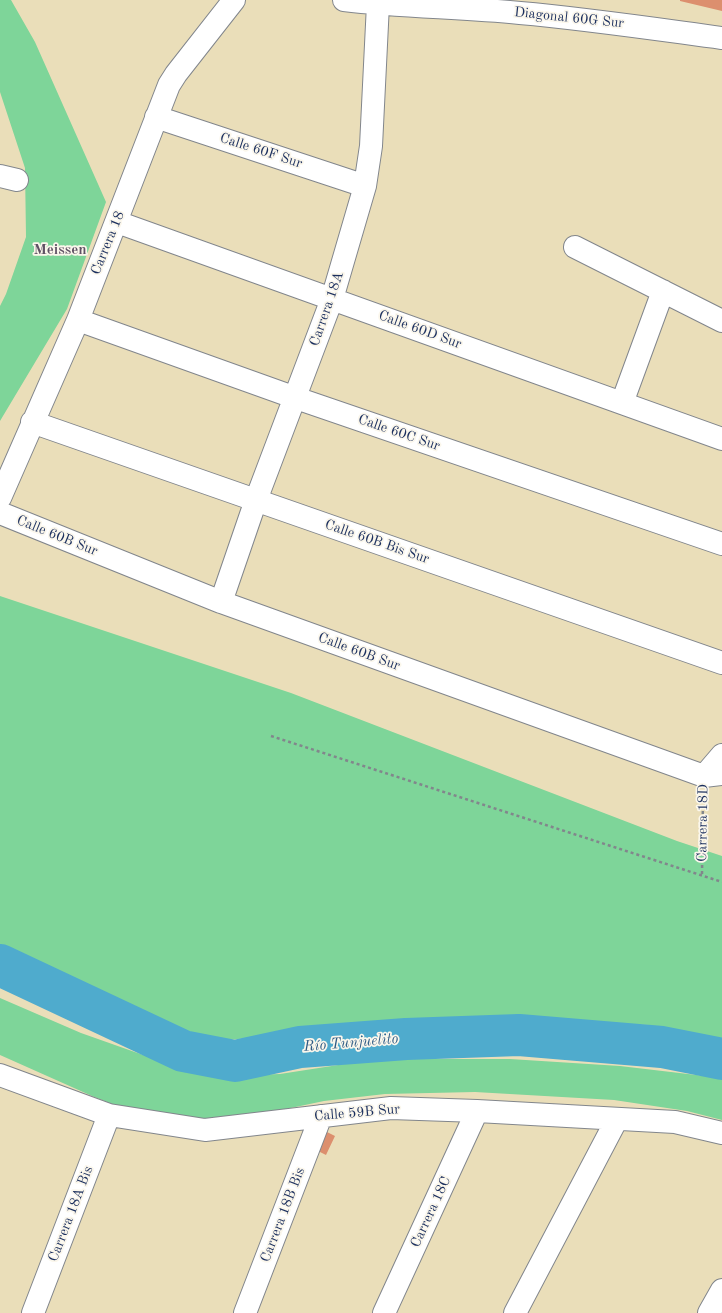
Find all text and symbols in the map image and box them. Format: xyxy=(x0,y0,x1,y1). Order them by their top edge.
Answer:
street label: Diagonal 60G Sur xyxy=(513,4,625,32)
street label: Calle 60F Sur xyxy=(218,130,304,172)
street label: Carrera 18 xyxy=(88,209,128,277)
district label: Meissen xyxy=(33,241,87,259)
street label: Carrera 18A xyxy=(306,270,348,348)
street label: Calle 60D Sur xyxy=(376,307,464,353)
street label: Calle 60C Sur xyxy=(356,411,442,455)
street label: Calle 60B Sur xyxy=(14,512,100,560)
street label: Calle 60B Bis Sur xyxy=(323,516,431,568)
street label: Calle 60B Sur xyxy=(316,629,402,675)
street label: Carrera 18D xyxy=(694,784,712,862)
water label: Río Tunjuelito xyxy=(303,1030,399,1056)
street label: Calle 59B Sur xyxy=(313,1101,401,1125)
street label: Carrera 18A Bis xyxy=(45,1164,97,1264)
street label: Carrera 18B Bis xyxy=(257,1165,309,1265)
street label: Carrera 18C xyxy=(407,1174,455,1250)

